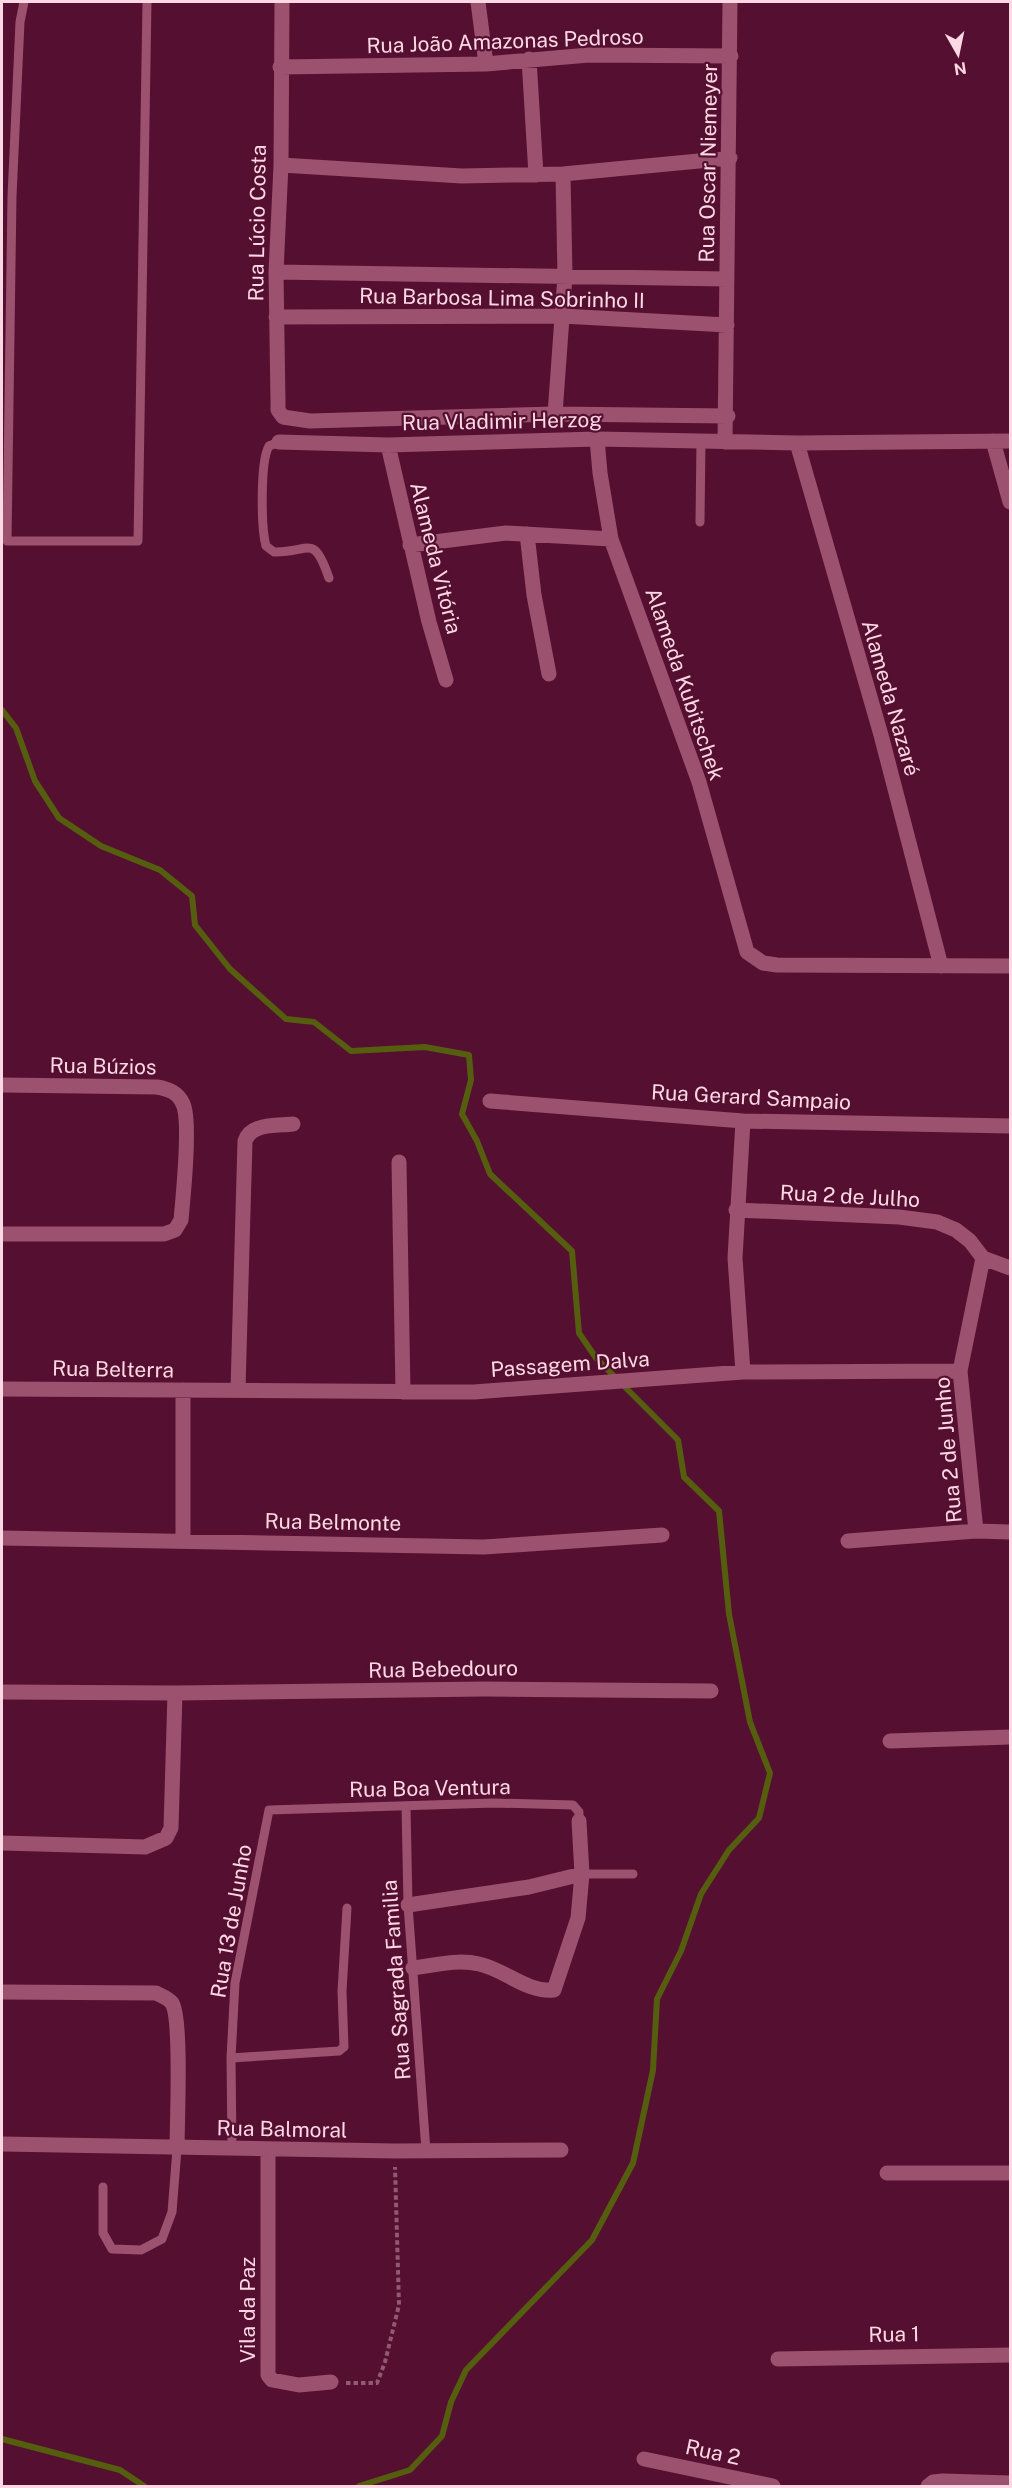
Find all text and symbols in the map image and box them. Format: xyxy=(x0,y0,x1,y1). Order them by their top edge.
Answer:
street label: Rua João Amazonas Pedroso xyxy=(366,24,644,58)
north arrow xyxy=(928,24,988,84)
text: N xyxy=(953,58,968,79)
street label: Rua Oscar Niemeyer xyxy=(694,63,722,263)
street label: Rua Lúcio Costa xyxy=(243,144,271,302)
street label: Rua Barbosa Lima Sobrinho II xyxy=(359,283,645,313)
street label: Rua Vladimir Herzog xyxy=(402,407,602,435)
street label: Alameda Vitória xyxy=(405,479,467,637)
street label: Alameda Kubitschek xyxy=(640,585,730,784)
street label: Alameda Nazaré xyxy=(857,617,925,779)
street label: Rua Búzios xyxy=(49,1053,157,1079)
street label: Rua Gerard Sampaio xyxy=(650,1079,852,1115)
street label: Rua 2 de Julho xyxy=(779,1180,921,1212)
street label: Passagem Dalva xyxy=(490,1346,650,1382)
street label: Rua Belterra xyxy=(52,1355,174,1383)
street label: Rua 2 de Junho xyxy=(929,1376,967,1524)
street label: Rua Belmonte xyxy=(264,1508,402,1536)
street label: Rua Bebedouro xyxy=(368,1655,518,1683)
street label: Rua Boa Ventura xyxy=(349,1774,511,1802)
street label: Rua 13 de Junho xyxy=(205,1842,257,2000)
street label: Rua Sagrada Familia xyxy=(377,1879,415,2081)
street label: Rua Balmoral xyxy=(216,2115,348,2143)
street label: Vila da Paz xyxy=(235,2257,260,2363)
street label: Rua 1 xyxy=(868,2321,920,2347)
street label: Rua 2 xyxy=(683,2434,743,2470)

